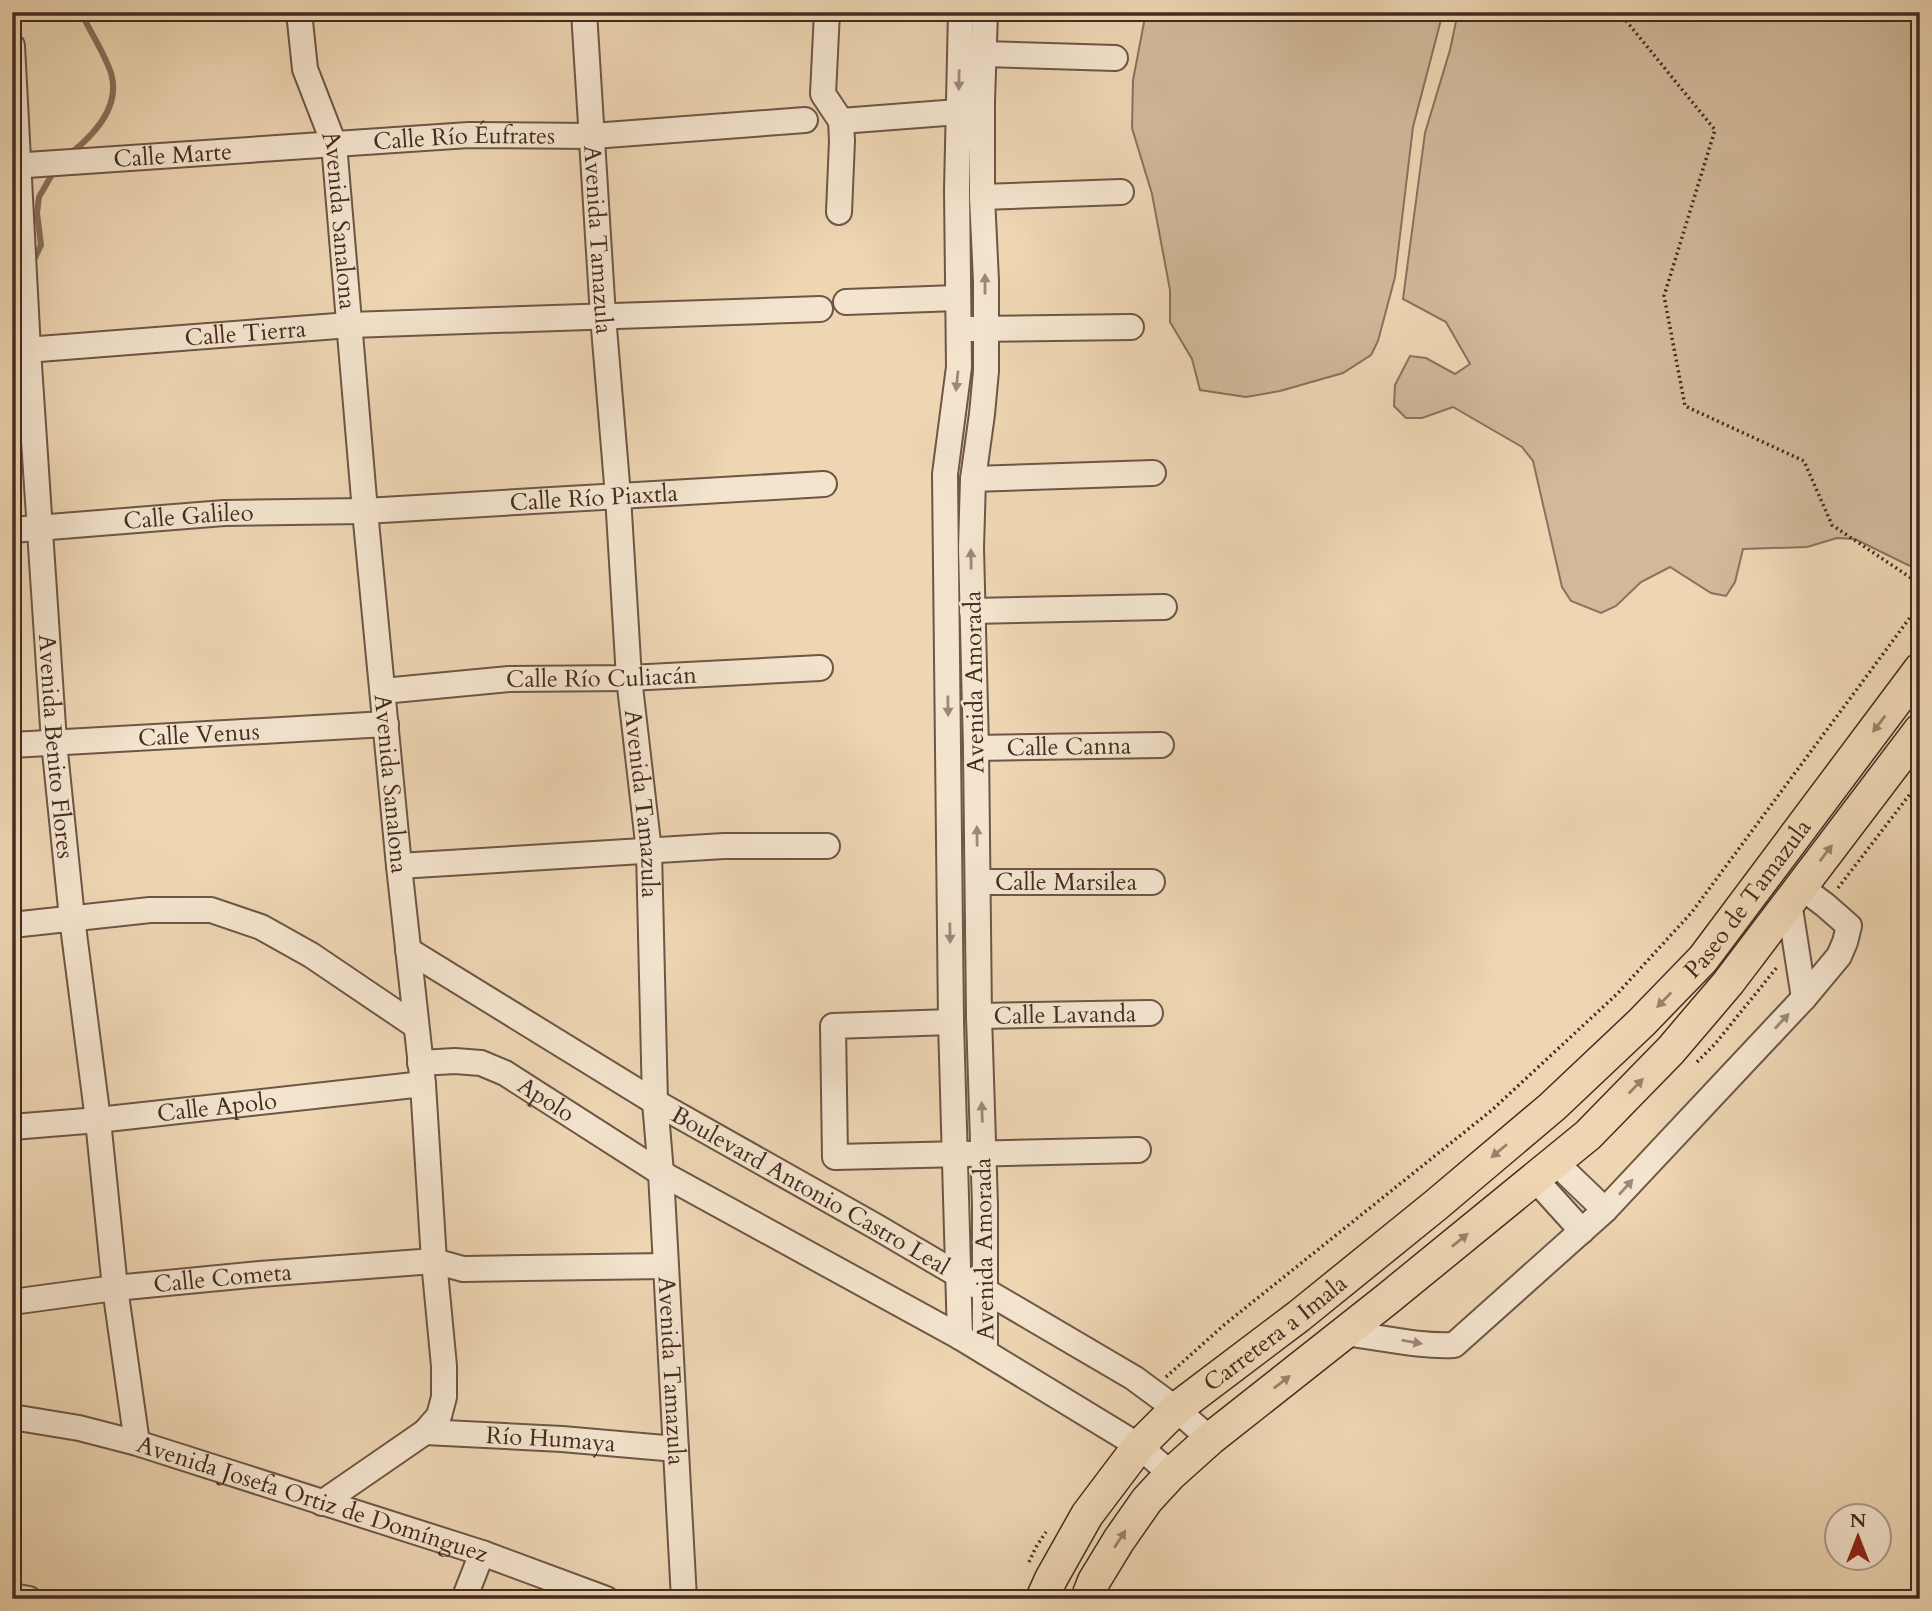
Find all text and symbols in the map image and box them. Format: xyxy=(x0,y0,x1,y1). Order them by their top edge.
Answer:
one-way arrow xyxy=(953,70,965,92)
street label: Calle Río Éufrates xyxy=(372,119,555,158)
street label: Avenida Sanalona xyxy=(313,126,364,312)
street label: Calle Marte xyxy=(112,135,233,176)
street label: Avenida Tamazula xyxy=(575,144,620,336)
one-way arrow xyxy=(979,273,991,295)
street label: Calle Tierra xyxy=(184,312,308,355)
one-way arrow xyxy=(952,371,963,393)
street label: Calle Río Piaxtla xyxy=(509,477,680,519)
street label: Calle Galileo xyxy=(122,497,254,538)
one-way arrow xyxy=(965,548,977,570)
street label: Avenida Amorada xyxy=(956,590,993,774)
street label: Avenida Benito Flores xyxy=(30,633,82,860)
street label: Calle Río Culiacán xyxy=(506,658,698,696)
street label: Avenida Sanalona xyxy=(366,693,416,876)
one-way arrow xyxy=(942,695,954,717)
street label: Avenida Tamazula xyxy=(616,708,666,899)
street label: Calle Venus xyxy=(137,715,260,755)
one-way arrow xyxy=(1872,715,1886,733)
street label: Calle Canna xyxy=(1006,729,1132,765)
street label: Paseo de Tamazula xyxy=(1677,812,1820,986)
one-way arrow xyxy=(971,825,983,847)
one-way arrow xyxy=(1819,844,1833,862)
street label: Calle Marsilea xyxy=(995,866,1138,899)
one-way arrow xyxy=(945,923,956,945)
one-way arrow xyxy=(1656,991,1672,1008)
street label: Calle Lavanda xyxy=(993,997,1137,1033)
one-way arrow xyxy=(1773,1013,1789,1030)
street label: Apolo xyxy=(511,1069,581,1130)
one-way arrow xyxy=(1627,1078,1643,1095)
street label: Calle Apolo xyxy=(155,1084,279,1130)
street label: Boulevard Antonio Castro Leal xyxy=(665,1098,956,1283)
one-way arrow xyxy=(976,1101,987,1123)
one-way arrow xyxy=(1491,1143,1508,1158)
street label: Avenida Amorada xyxy=(966,1157,1003,1341)
one-way arrow xyxy=(1618,1178,1634,1196)
one-way arrow xyxy=(1451,1233,1468,1248)
street label: Calle Cometa xyxy=(152,1256,294,1301)
street label: Carretera a Imala xyxy=(1197,1267,1355,1400)
street label: Avenida Tamazula xyxy=(650,1275,693,1467)
one-way arrow xyxy=(1401,1337,1423,1348)
one-way arrow xyxy=(1272,1374,1290,1389)
street label: Río Humaya xyxy=(485,1419,618,1461)
street label: Avenida Josefa Ortiz de Domínguez xyxy=(133,1428,493,1571)
north arrow xyxy=(1824,1502,1894,1572)
text: N xyxy=(1850,1508,1867,1534)
one-way arrow xyxy=(1113,1530,1126,1549)

